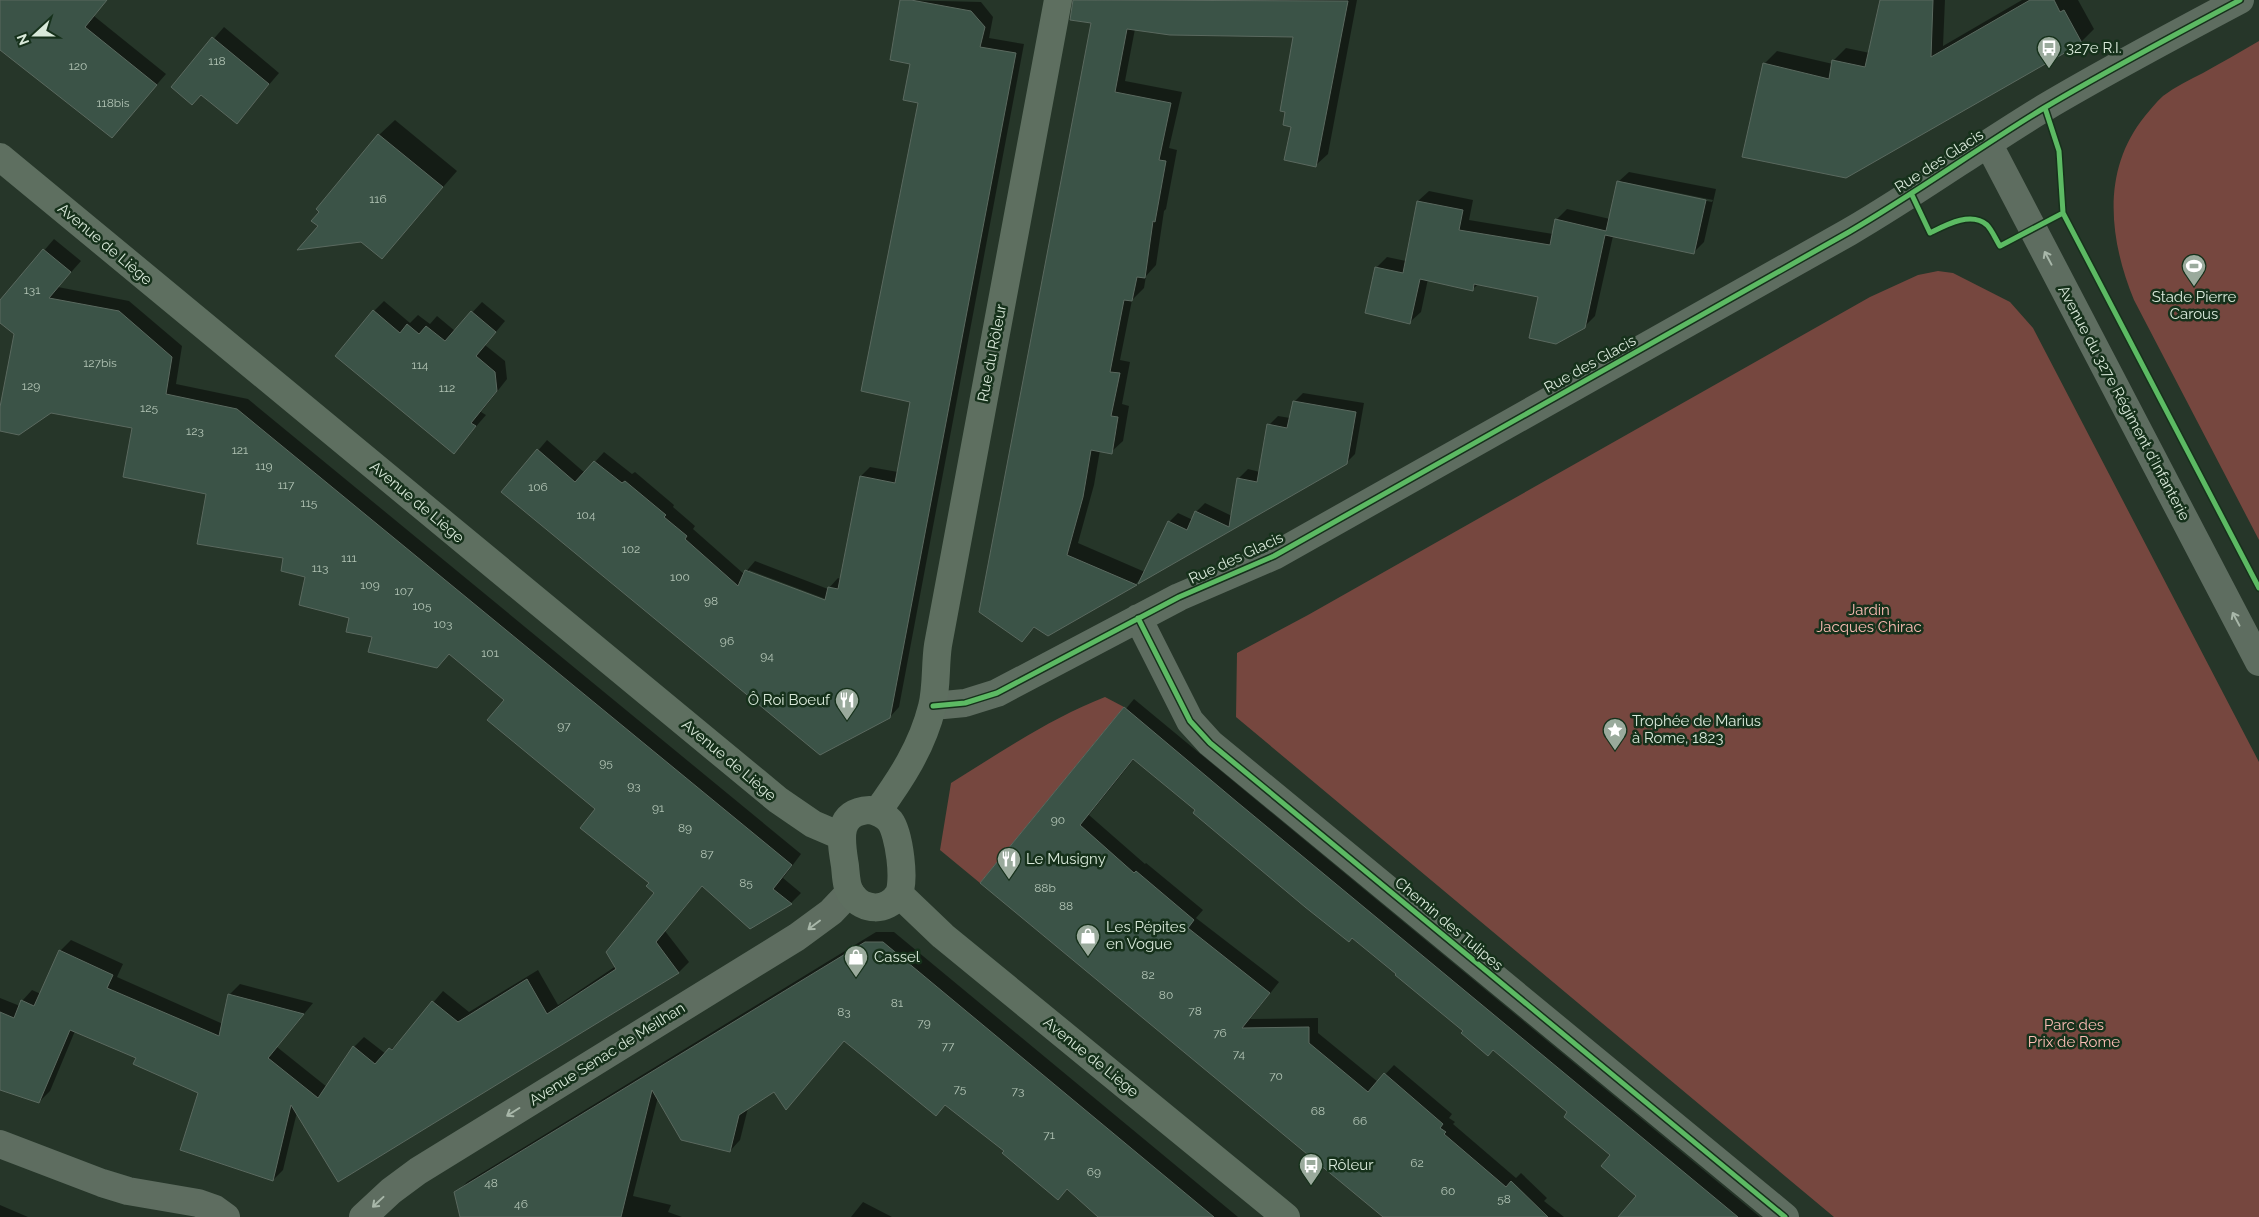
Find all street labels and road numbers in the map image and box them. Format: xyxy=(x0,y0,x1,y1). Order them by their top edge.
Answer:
street label: Rue des Glacis xyxy=(1891,126,1987,196)
street label: Avenue de Liège xyxy=(54,199,156,289)
street label: Avenue du 327e Régiment d'Infanterie xyxy=(2054,282,2194,524)
street label: Rue du Rôleur xyxy=(974,302,1010,403)
street label: Rue des Glacis xyxy=(1541,331,1639,397)
street label: Avenue de Liège xyxy=(366,457,468,547)
street label: Rue des Glacis xyxy=(1186,528,1286,588)
street label: Avenue de Liège xyxy=(678,715,780,805)
street label: Chemin des Tulipes xyxy=(1391,873,1507,975)
street label: Avenue Senac de Meilhan xyxy=(526,999,688,1109)
street label: Avenue de Liège xyxy=(1040,1013,1142,1101)

